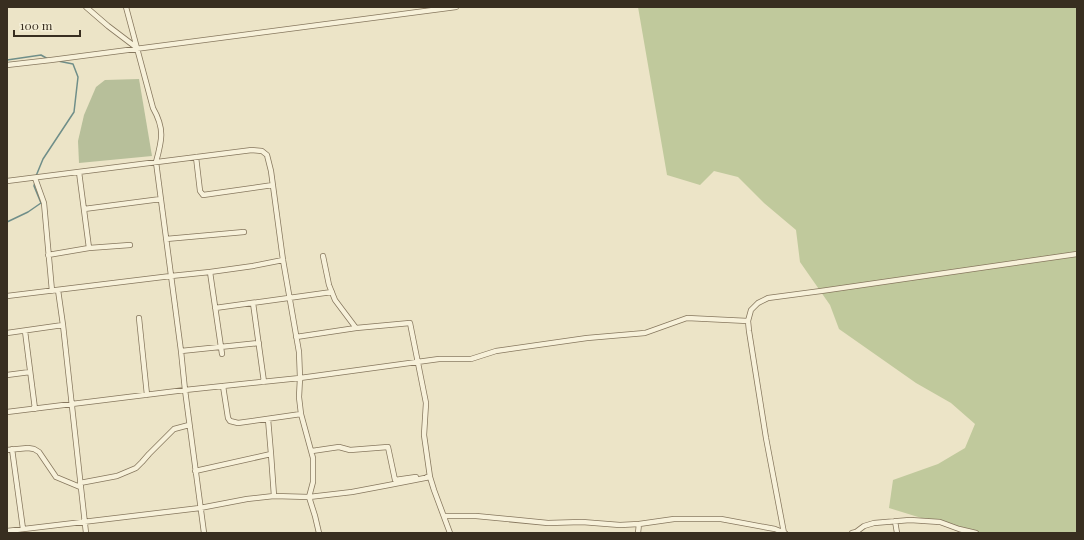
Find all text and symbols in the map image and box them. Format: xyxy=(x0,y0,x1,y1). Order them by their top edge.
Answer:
scale bar xyxy=(14,12,80,38)
text: 100 m xyxy=(20,17,53,33)

